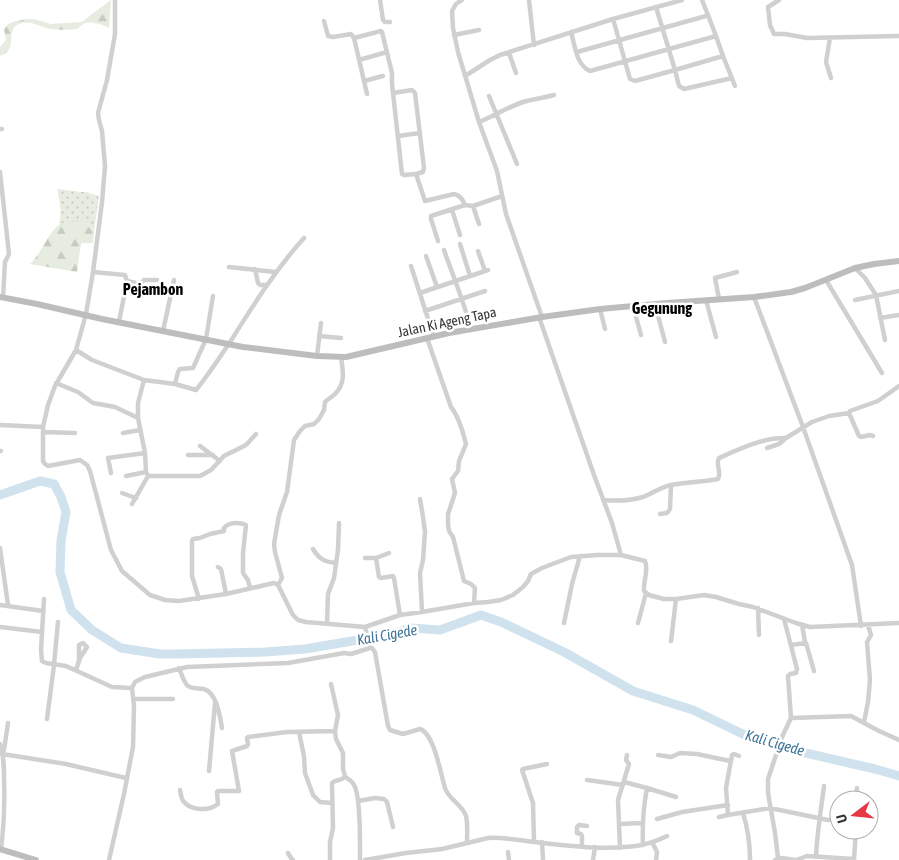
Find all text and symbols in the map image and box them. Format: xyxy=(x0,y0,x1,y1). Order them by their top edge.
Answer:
district label: Pejambon xyxy=(123,280,183,298)
district label: Gegunung xyxy=(632,299,692,317)
street label: Jalan Ki Ageng Tapa xyxy=(396,304,498,340)
water label: Kali Cigede xyxy=(355,621,419,648)
water label: Kali Cigede xyxy=(744,726,807,759)
north arrow xyxy=(829,790,879,840)
text: U xyxy=(833,812,850,825)

